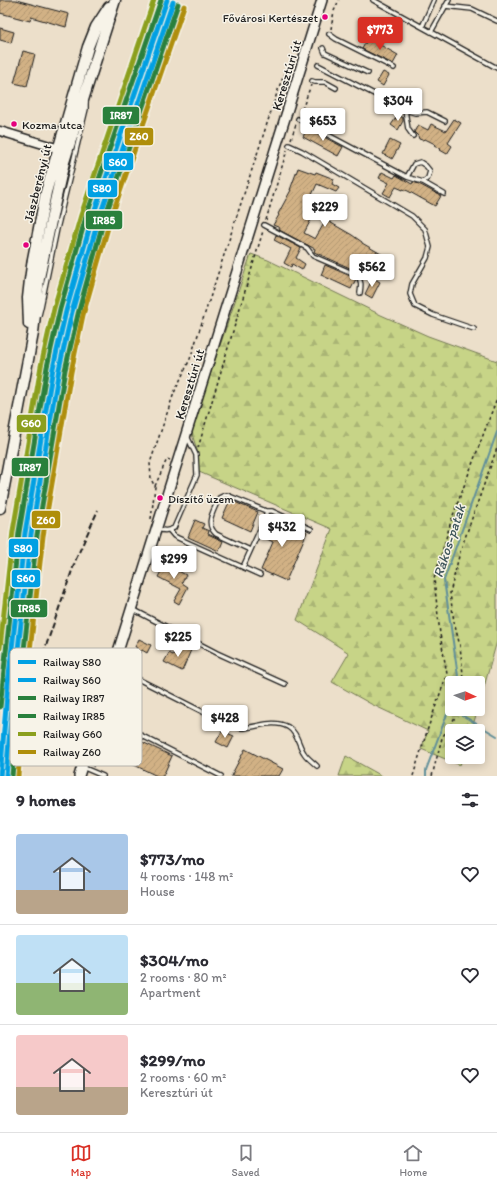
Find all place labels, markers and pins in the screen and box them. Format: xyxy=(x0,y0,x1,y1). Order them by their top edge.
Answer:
place label: Fővárosi Kertészet xyxy=(223,11,319,25)
marker: Fővárosi Kertészet xyxy=(320,12,330,22)
pin: $773 xyxy=(356,17,404,51)
pin: $304 xyxy=(374,88,422,122)
pin: $653 xyxy=(299,108,347,142)
place label: Kozma utca xyxy=(22,118,83,132)
marker: Kozma utca xyxy=(9,119,19,129)
pin: $229 xyxy=(301,194,349,228)
unlabelled marker xyxy=(21,240,31,250)
pin: $562 xyxy=(348,254,396,288)
place label: Díszítő üzem xyxy=(168,492,234,506)
marker: Díszítő üzem xyxy=(155,493,165,503)
pin: $432 xyxy=(258,514,306,548)
pin: $299 xyxy=(150,546,198,580)
pin: $225 xyxy=(154,624,202,658)
pin: $428 xyxy=(201,705,249,739)

